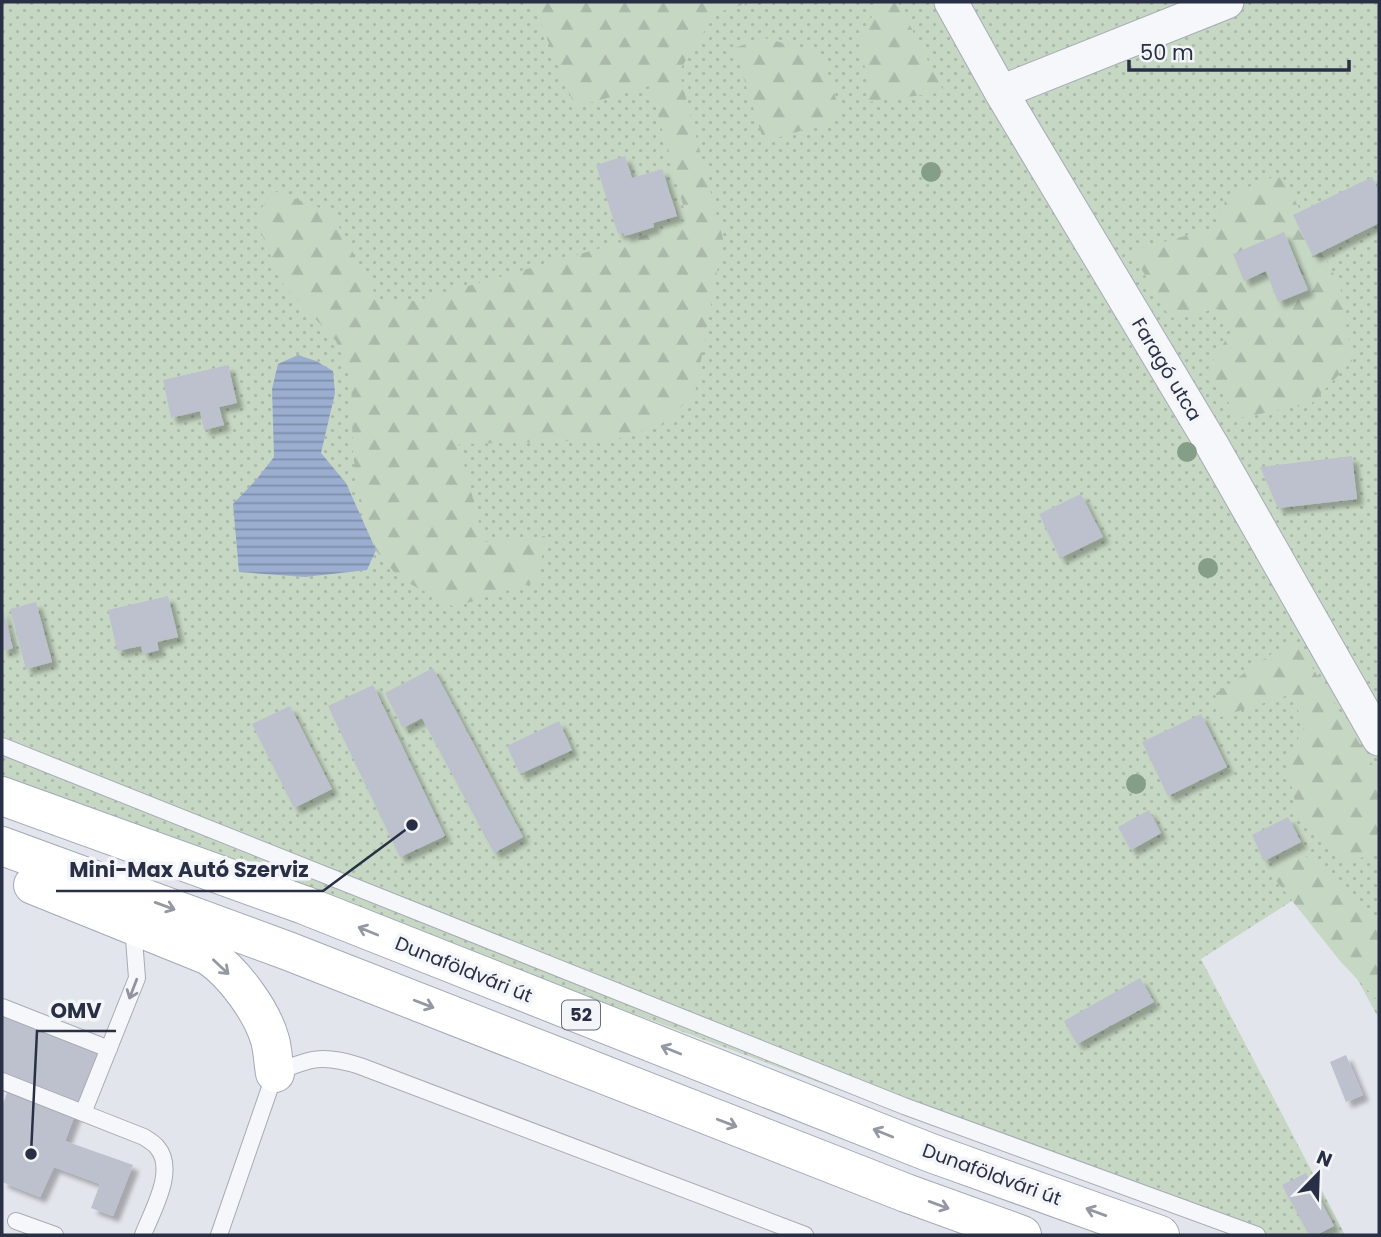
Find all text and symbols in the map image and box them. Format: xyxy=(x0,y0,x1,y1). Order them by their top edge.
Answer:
scale bar xyxy=(1129,28,1350,72)
text: 50 m xyxy=(1140,38,1194,67)
street label: Faragó utca xyxy=(1125,313,1208,426)
callout: Mini-Max Autó Szerviz xyxy=(56,849,323,891)
text: Mini-Max Autó Szerviz xyxy=(69,855,309,884)
one-way arrow xyxy=(154,901,176,914)
one-way arrow xyxy=(358,923,379,936)
street label: Dunaföldvári út xyxy=(391,930,537,1009)
one-way arrow xyxy=(212,958,229,975)
one-way arrow xyxy=(125,978,138,999)
callout: OMV xyxy=(37,989,116,1031)
text: OMV xyxy=(50,996,102,1025)
one-way arrow xyxy=(413,999,434,1012)
road number: 52 xyxy=(562,1000,600,1030)
one-way arrow xyxy=(661,1042,682,1055)
one-way arrow xyxy=(716,1117,738,1130)
one-way arrow xyxy=(872,1126,894,1139)
street label: Dunaföldvári út xyxy=(919,1137,1065,1212)
north arrow xyxy=(1283,1139,1353,1209)
text: N xyxy=(1313,1144,1336,1174)
one-way arrow xyxy=(928,1200,950,1212)
one-way arrow xyxy=(1085,1205,1107,1218)

